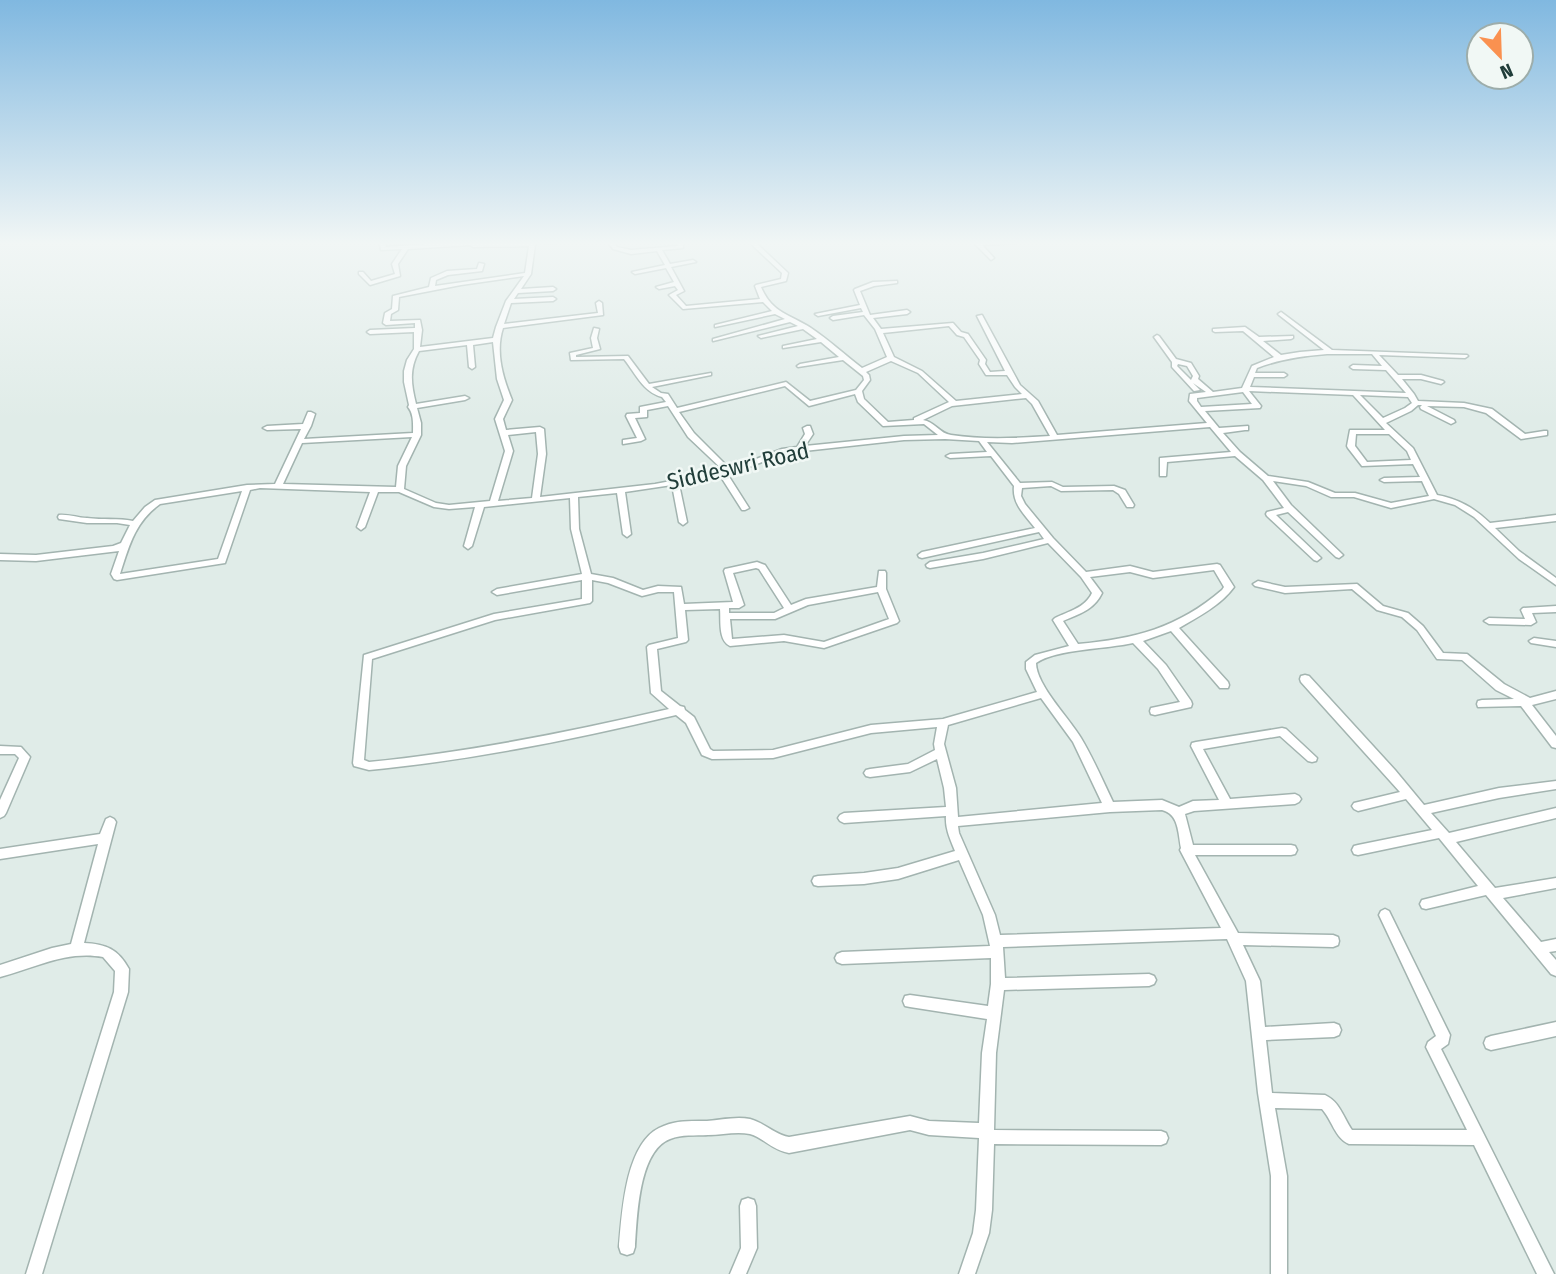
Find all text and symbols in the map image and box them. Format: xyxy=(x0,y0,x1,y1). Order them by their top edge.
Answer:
north arrow xyxy=(1465,21,1535,91)
text: N xyxy=(1497,58,1516,84)
street label: Siddeswri Road xyxy=(664,436,812,496)

